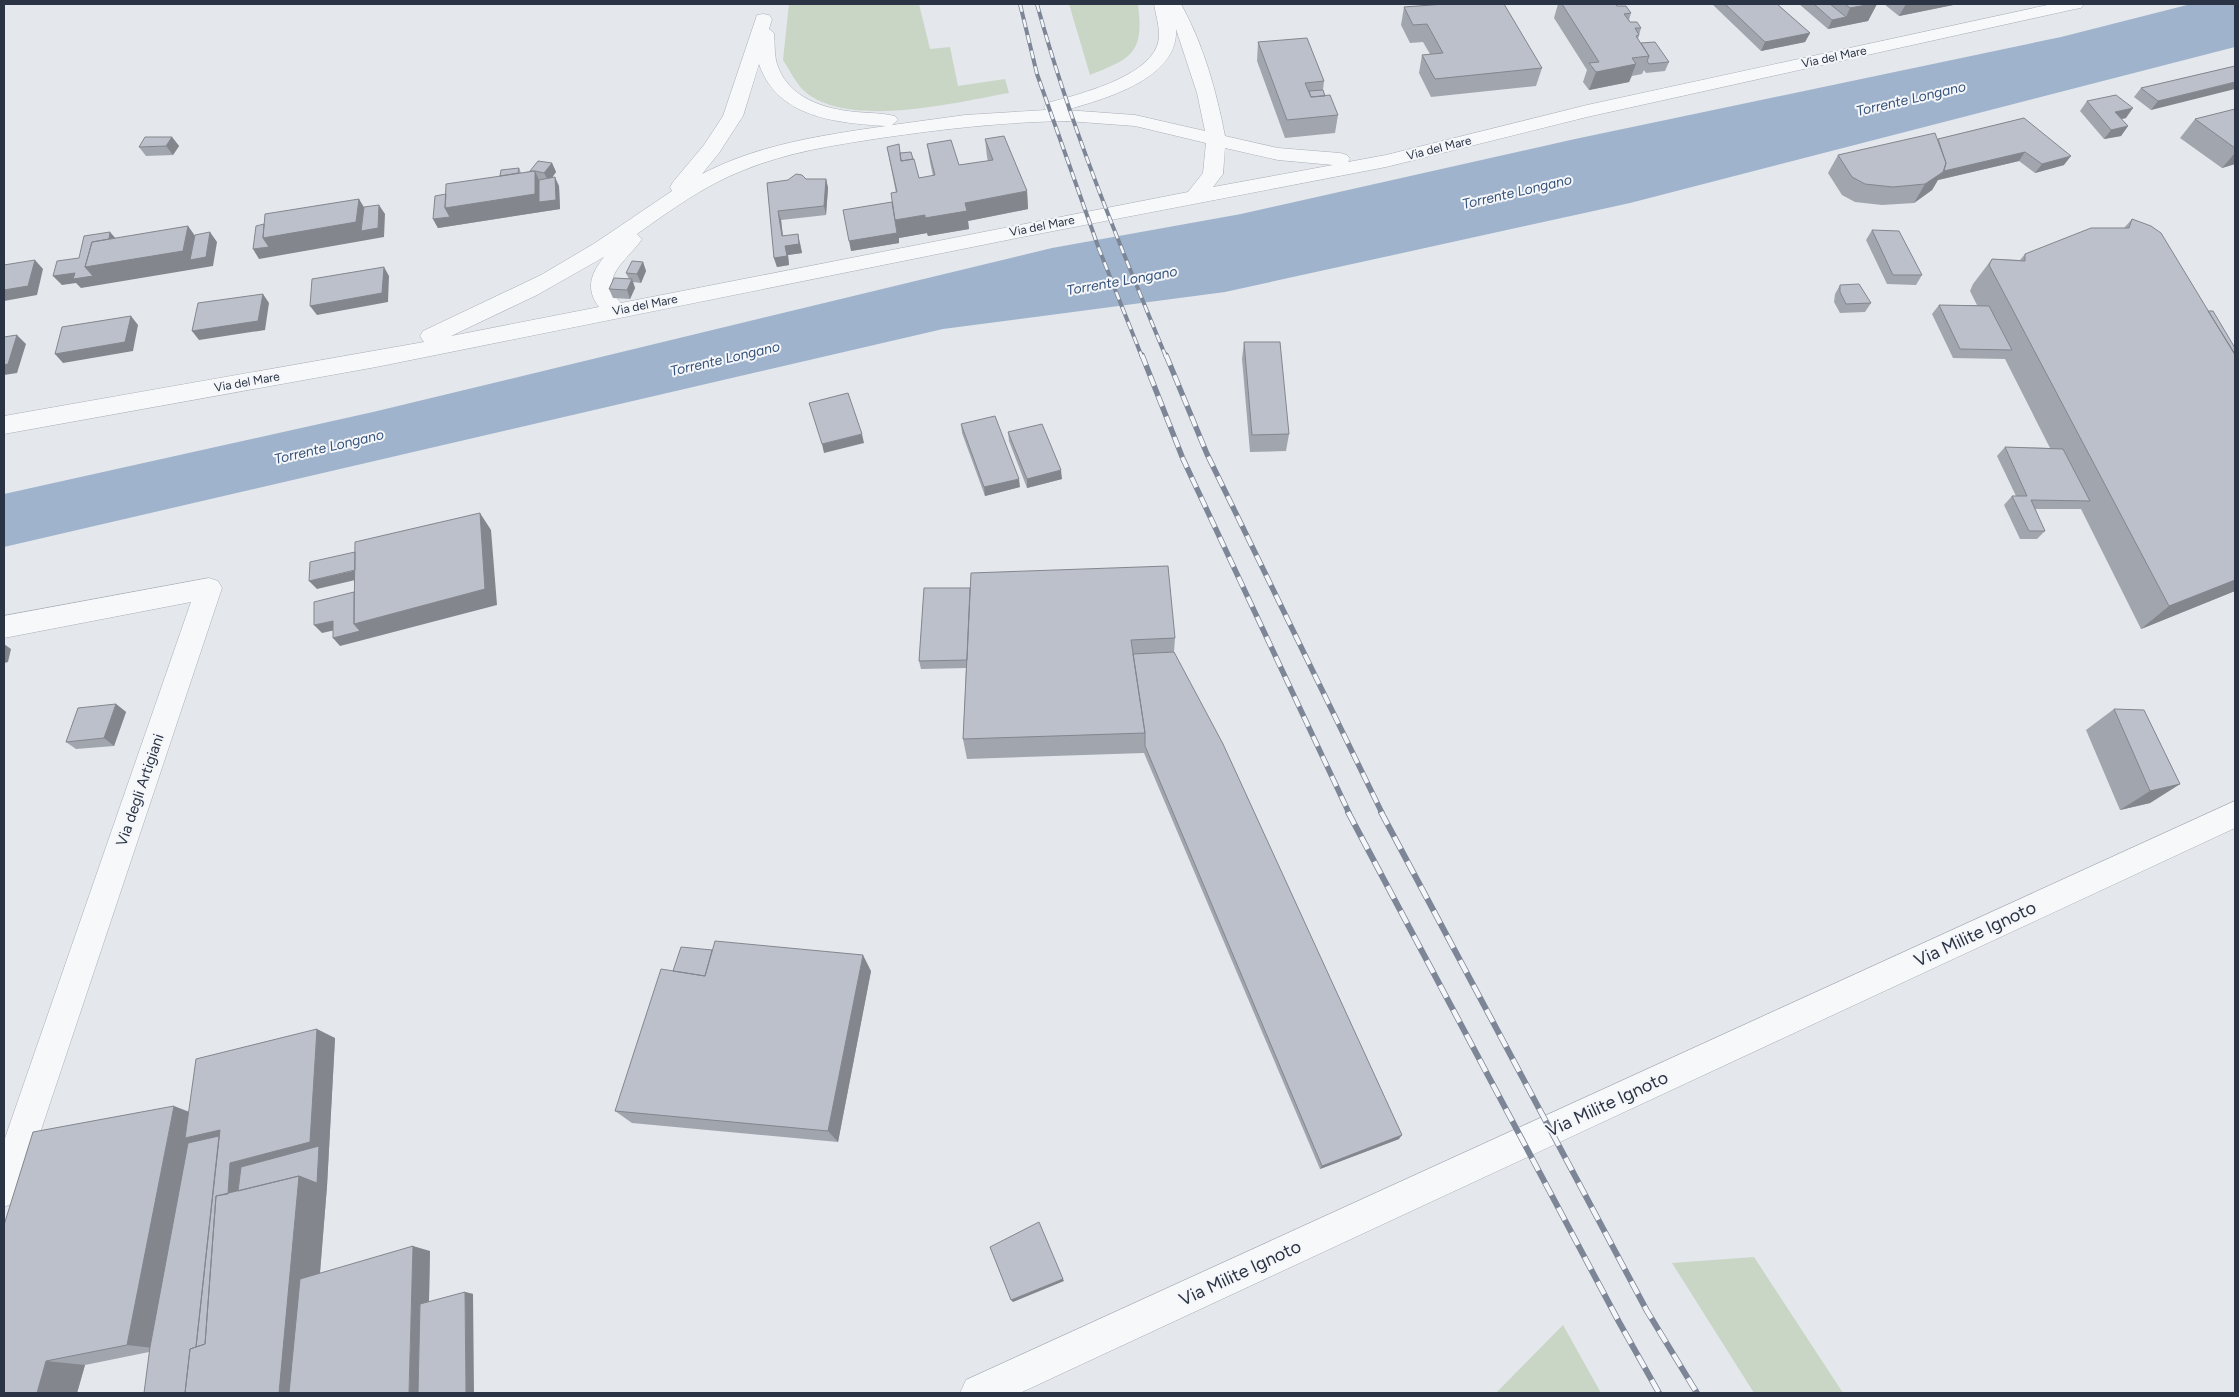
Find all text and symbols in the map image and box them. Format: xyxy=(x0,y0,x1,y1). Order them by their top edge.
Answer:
street label: Via del Mare xyxy=(1800,43,1868,71)
water label: Torrente Longano xyxy=(1854,78,1968,120)
street label: Via del Mare xyxy=(1405,133,1473,163)
water label: Torrente Longano xyxy=(1460,171,1574,213)
street label: Via del Mare xyxy=(1008,213,1076,239)
water label: Torrente Longano xyxy=(1065,263,1179,299)
street label: Via del Mare xyxy=(611,292,679,318)
water label: Torrente Longano xyxy=(668,338,782,380)
street label: Via del Mare xyxy=(213,369,281,395)
water label: Torrente Longano xyxy=(272,426,386,468)
street label: Via degli Artigiani xyxy=(112,731,168,849)
street label: Via Milite Ignoto xyxy=(1911,896,2039,972)
street label: Via Milite Ignoto xyxy=(1543,1066,1671,1142)
street label: Via Milite Ignoto xyxy=(1176,1235,1304,1311)

